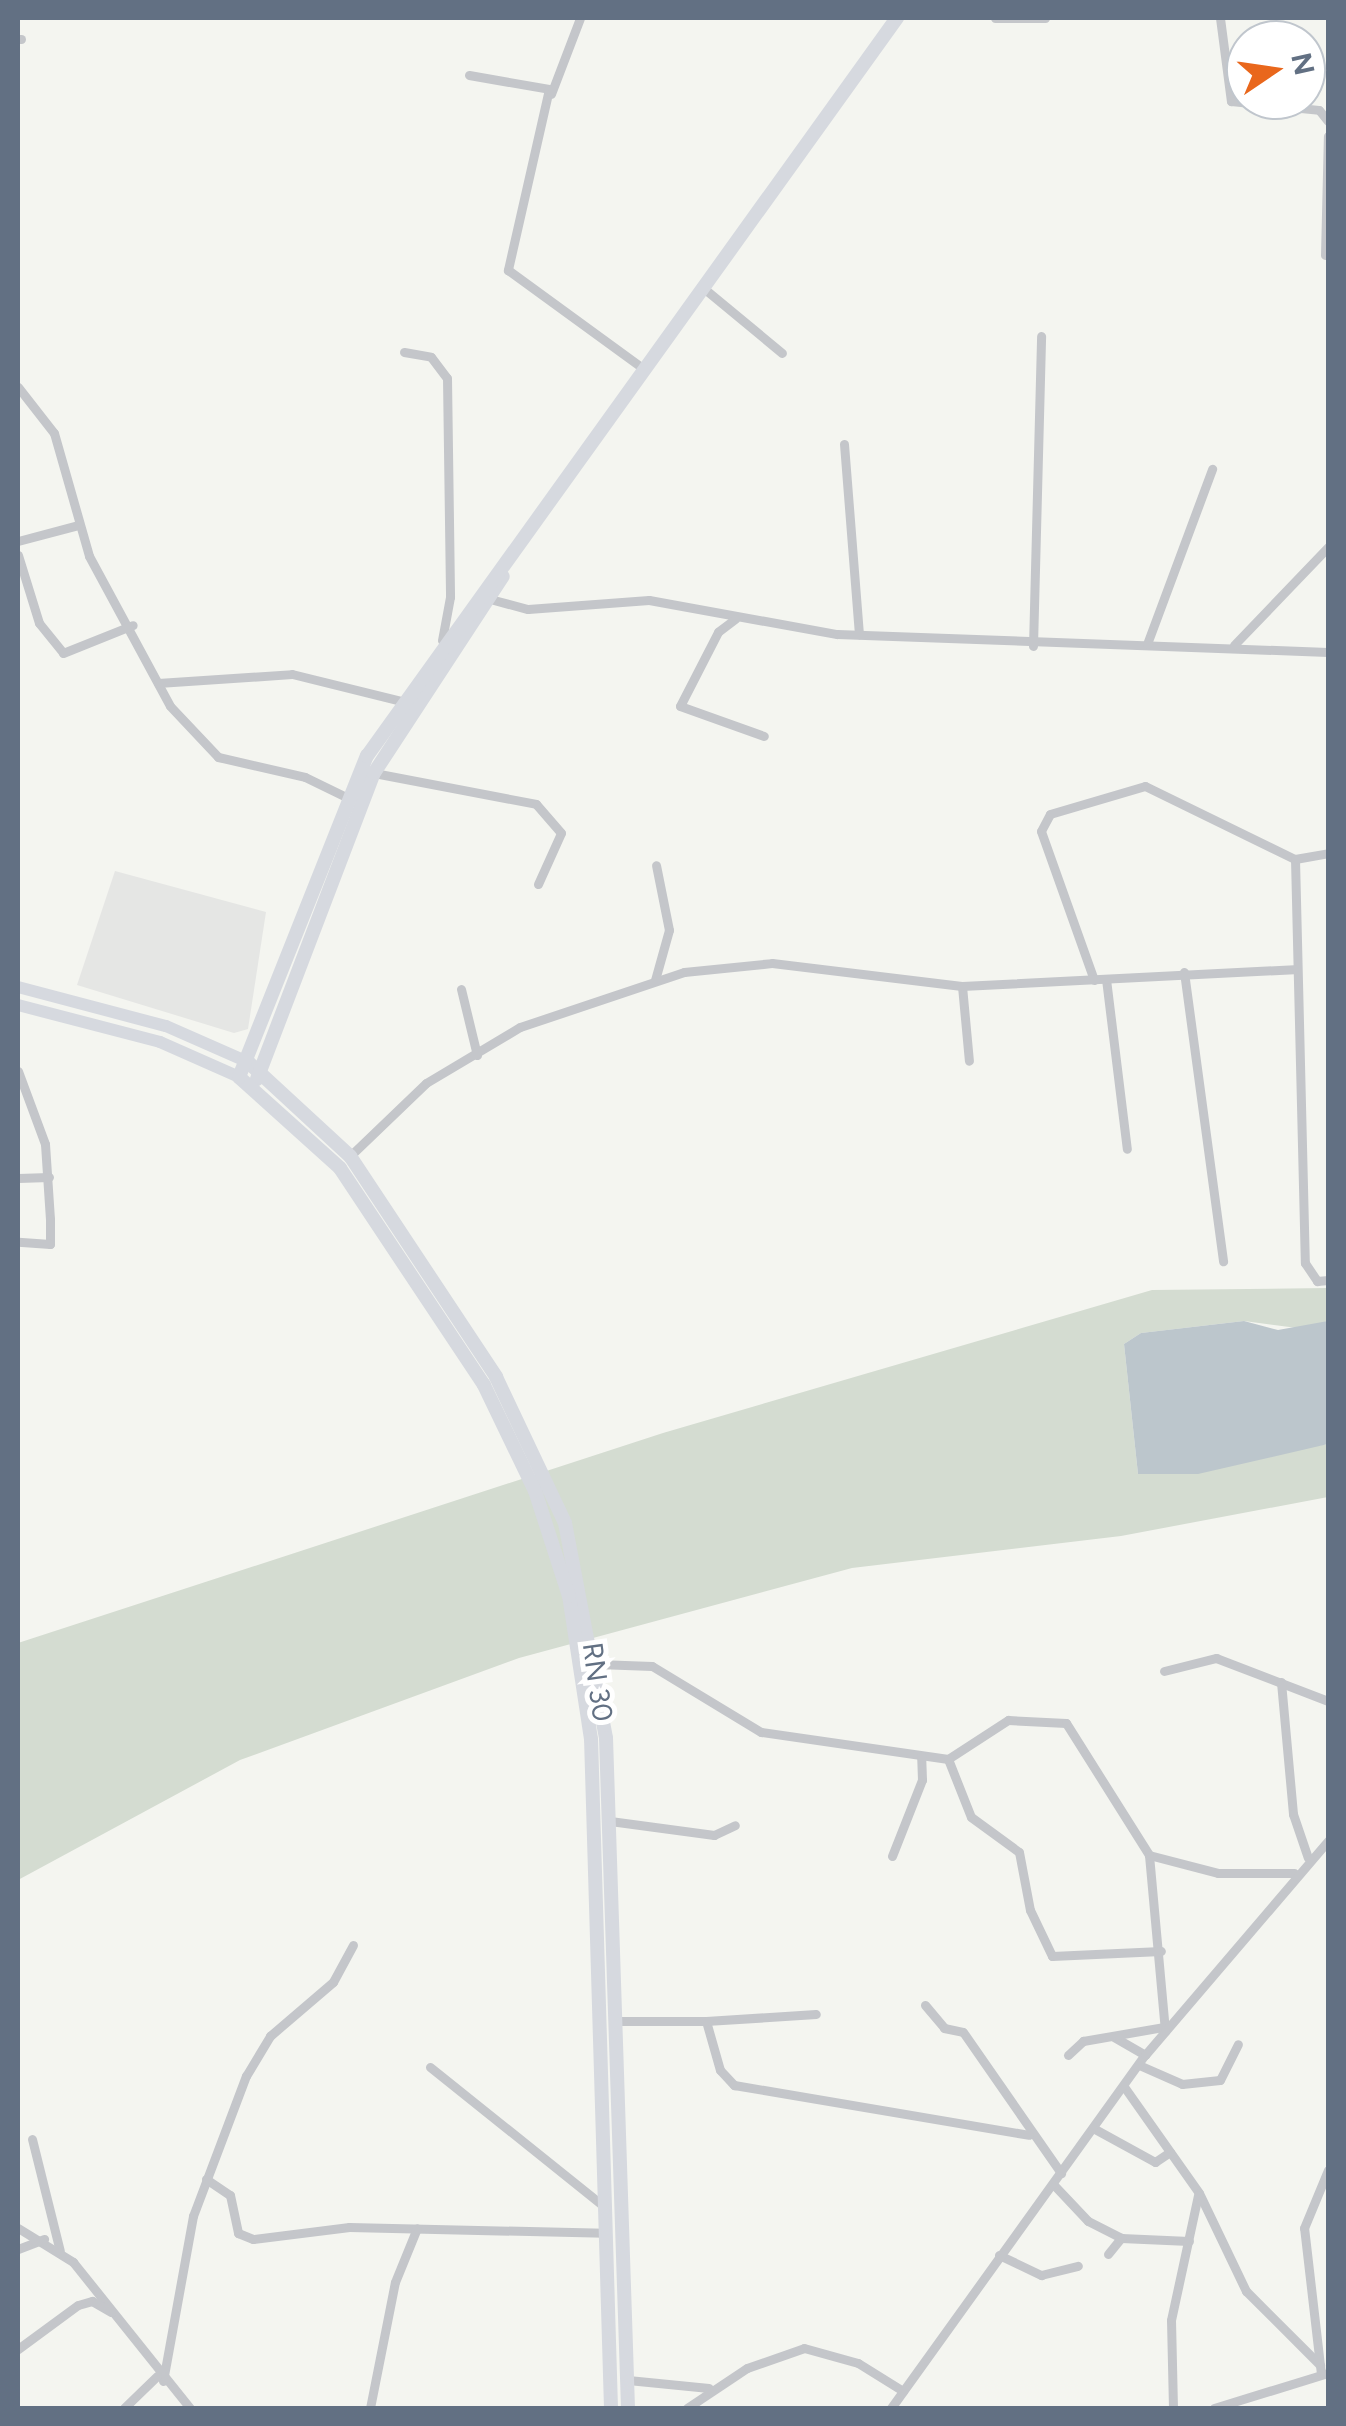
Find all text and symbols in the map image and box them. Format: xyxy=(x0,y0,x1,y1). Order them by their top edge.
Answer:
north arrow xyxy=(1226,20,1326,120)
text: N xyxy=(1284,49,1322,78)
street label: RN 30 xyxy=(576,1640,620,1724)

